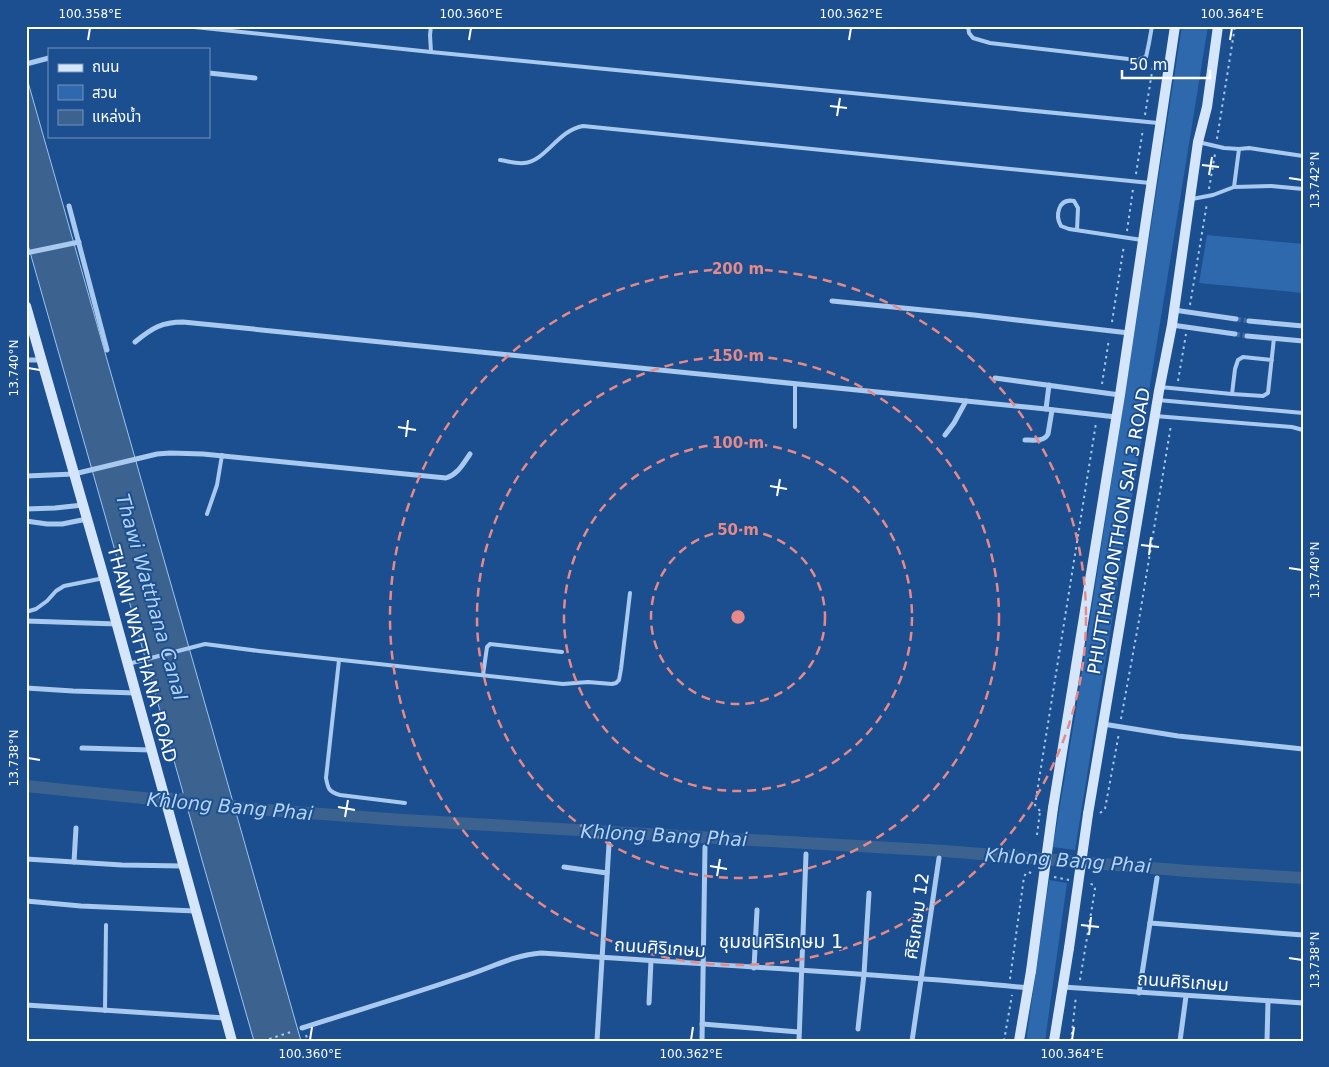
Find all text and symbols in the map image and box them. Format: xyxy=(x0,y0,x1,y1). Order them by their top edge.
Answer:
text: 100.358°E xyxy=(58,7,122,21)
text: 100.360°E xyxy=(439,7,503,21)
text: 100.362°E xyxy=(819,7,883,21)
text: 100.364°E xyxy=(1200,7,1264,21)
legend xyxy=(48,48,210,138)
scale bar xyxy=(1122,48,1209,80)
text: 50 m xyxy=(1129,56,1167,74)
text: ถนน xyxy=(92,58,119,76)
text: สวน xyxy=(92,84,117,102)
text: แหล่งน้ำ xyxy=(92,106,141,126)
text: 13.742°N xyxy=(1308,152,1322,208)
text: 200 m xyxy=(712,260,764,278)
text: 13.740°N xyxy=(7,340,21,396)
text: 150 m xyxy=(712,347,764,365)
street label: PHUTTHAMONTHON SAI 3 ROAD xyxy=(1083,386,1154,676)
text: 100 m xyxy=(712,434,764,452)
water label: Thawi Watthana Canal xyxy=(112,491,192,703)
text: 50 m xyxy=(717,521,759,539)
street label: THAWI WATTHANA ROAD xyxy=(103,542,182,765)
text: 13.740°N xyxy=(1308,542,1322,598)
centre of rings xyxy=(729,608,747,626)
text: 13.738°N xyxy=(7,730,21,786)
water label: Khlong Bang Phai xyxy=(146,788,315,824)
water label: Khlong Bang Phai xyxy=(580,820,749,850)
water label: Khlong Bang Phai xyxy=(984,843,1153,877)
street label: ศิริเกษม 12 xyxy=(900,871,933,961)
district label: ชุมชนศิริเกษม 1 xyxy=(719,930,843,953)
text: 13.738°N xyxy=(1308,932,1322,988)
street label: ถนนศิริเกษม xyxy=(614,934,706,961)
street label: ถนนศิริเกษม xyxy=(1137,968,1229,995)
text: 100.360°E xyxy=(278,1047,342,1061)
text: 100.362°E xyxy=(659,1047,723,1061)
text: 100.364°E xyxy=(1040,1047,1104,1061)

